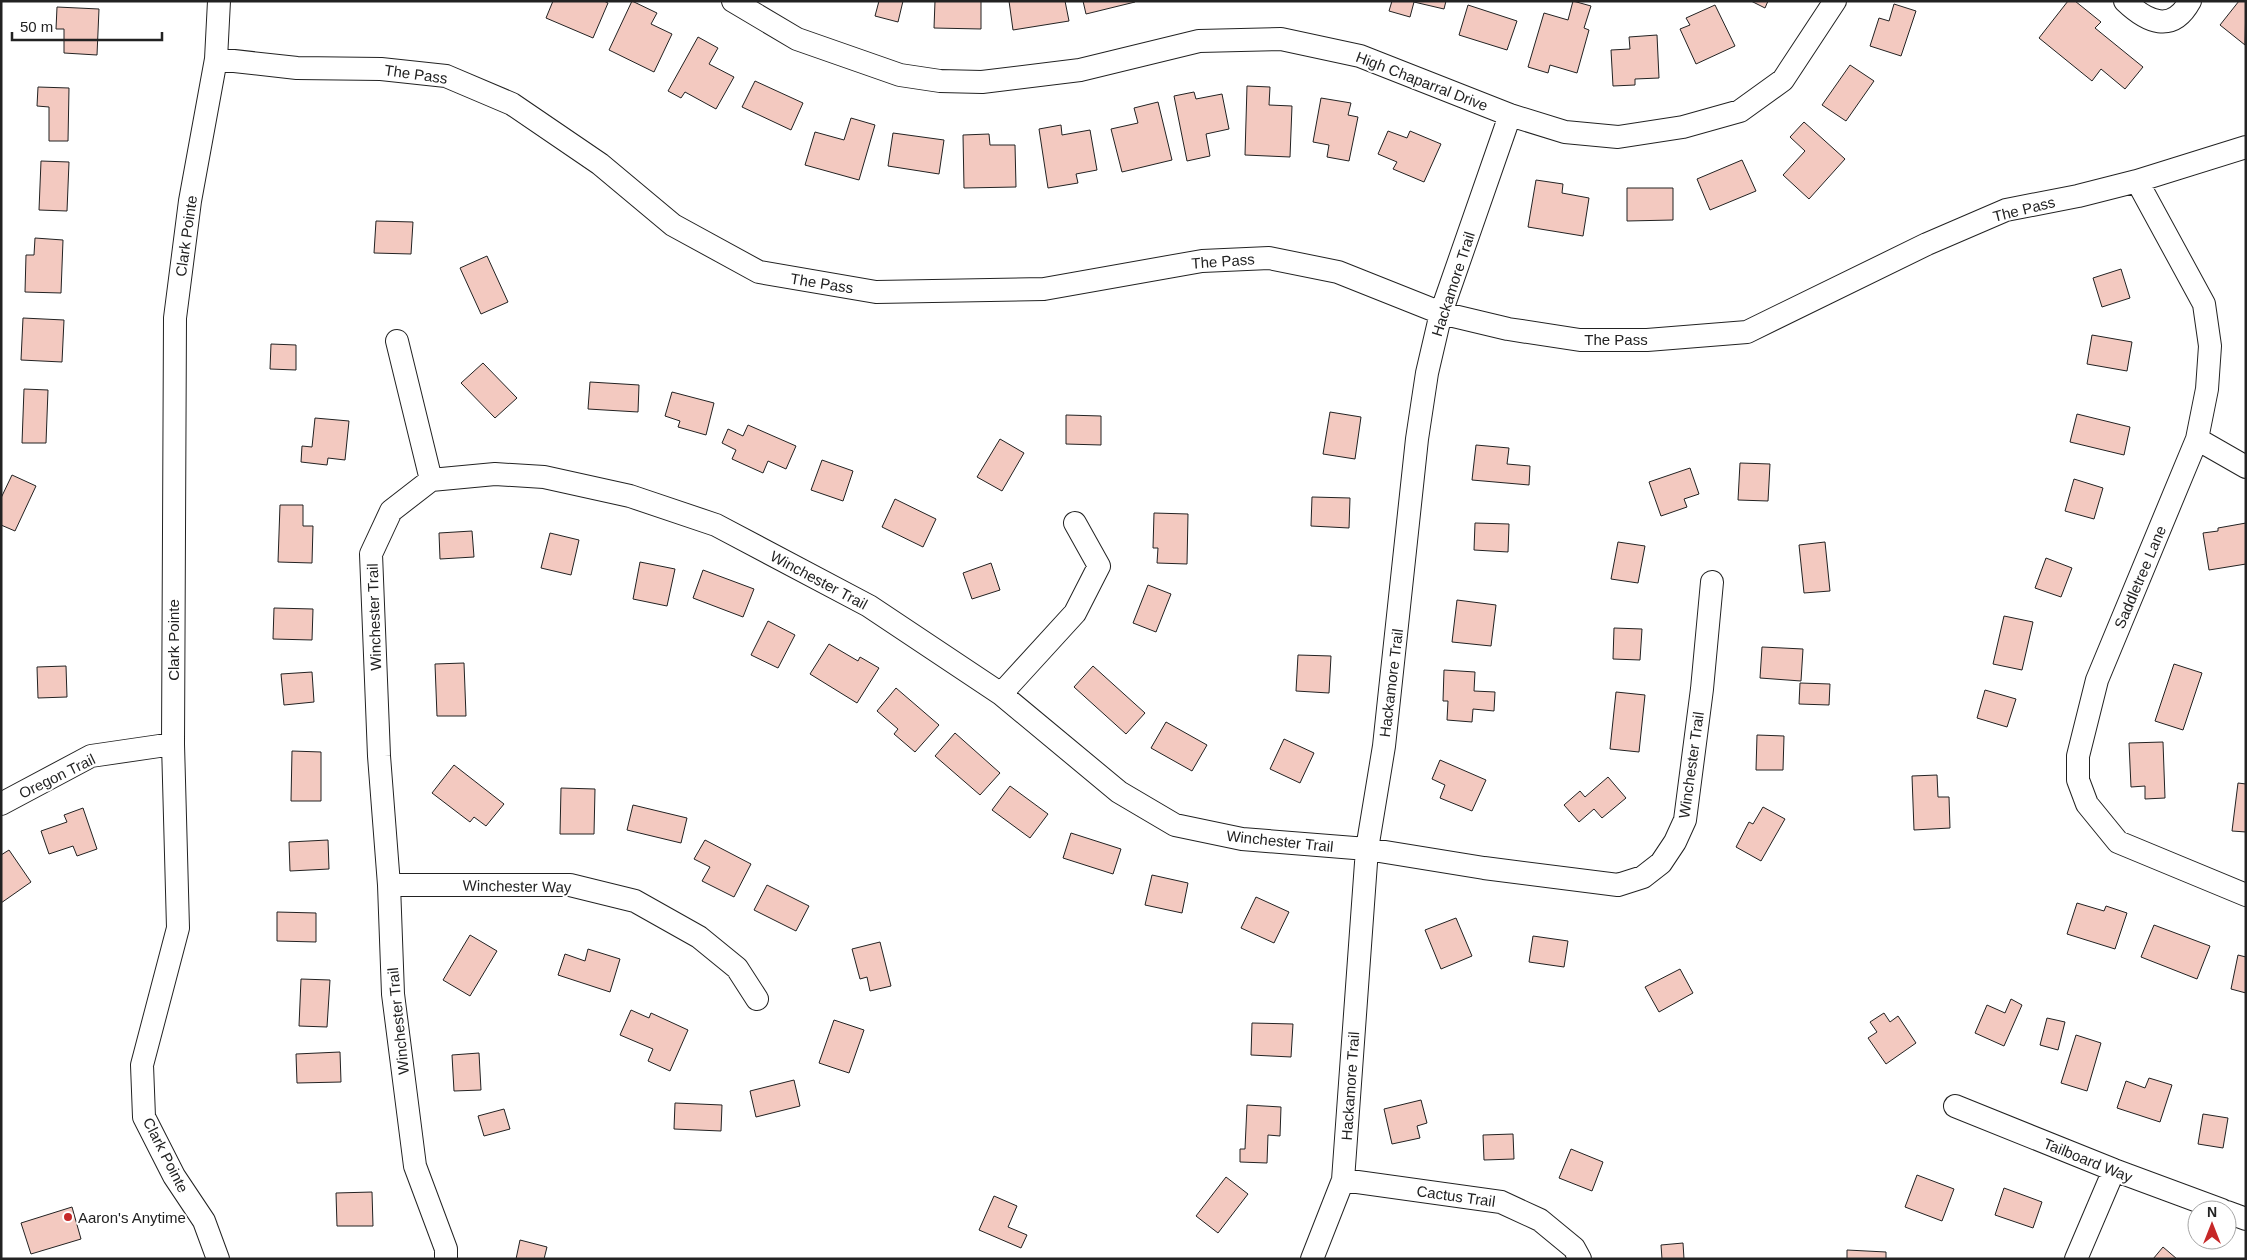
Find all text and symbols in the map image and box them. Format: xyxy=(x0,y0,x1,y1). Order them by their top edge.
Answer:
scale bar xyxy=(12,10,162,42)
text: 50 m xyxy=(20,18,53,35)
street label: High Chaparral Drive xyxy=(1354,48,1490,114)
street label: The Pass xyxy=(383,61,449,87)
street label: The Pass xyxy=(1991,193,2057,225)
street label: Clark Pointe xyxy=(172,194,200,278)
street label: Hackamore Trail xyxy=(1428,229,1478,339)
street label: The Pass xyxy=(1191,250,1255,272)
street label: The Pass xyxy=(789,270,855,296)
street label: The Pass xyxy=(1584,331,1648,348)
street label: Saddletree Lane xyxy=(2111,523,2169,631)
street label: Winchester Trail xyxy=(768,547,870,613)
street label: Winchester Trail xyxy=(364,563,384,671)
street label: Clark Pointe xyxy=(165,599,182,681)
street label: Hackamore Trail xyxy=(1376,628,1406,738)
street label: Winchester Trail xyxy=(1675,711,1707,819)
street label: Oregon Trail xyxy=(16,750,98,802)
street label: Winchester Trail xyxy=(1226,827,1334,855)
street label: Winchester Way xyxy=(463,877,572,895)
street label: Winchester Trail xyxy=(384,967,412,1075)
street label: Hackamore Trail xyxy=(1338,1031,1362,1141)
street label: Clark Pointe xyxy=(140,1115,192,1195)
street label: Tailboard Way xyxy=(2041,1134,2135,1186)
street label: Cactus Trail xyxy=(1416,1182,1496,1210)
north arrow xyxy=(2187,1200,2237,1250)
text: N xyxy=(2207,1204,2217,1220)
place label: Aaron's Anytime xyxy=(78,1209,186,1226)
marker: Aaron's Anytime xyxy=(62,1211,74,1223)

